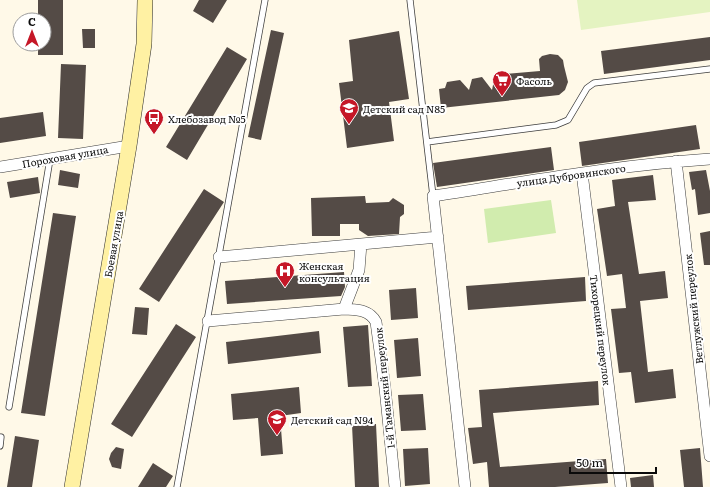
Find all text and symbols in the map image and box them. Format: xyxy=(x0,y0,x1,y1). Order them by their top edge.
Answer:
north arrow xyxy=(12,12,52,52)
text: С xyxy=(28,13,36,29)
supermarket icon: Фасоль xyxy=(491,69,513,97)
place label: Фасоль xyxy=(516,73,553,88)
school or university icon: Детский сад N85 xyxy=(338,97,360,125)
place label: Детский сад N85 xyxy=(363,101,445,116)
bus stop icon: Хлебозавод №5 xyxy=(143,107,165,135)
place label: Хлебозавод №5 xyxy=(168,111,246,126)
street label: Пороховая улица xyxy=(21,141,110,171)
street label: улица Дубровинского xyxy=(516,160,627,190)
street label: Боевая улица xyxy=(100,209,126,279)
street label: Ветлужский переулок xyxy=(680,253,706,365)
place label: Женская консультация xyxy=(299,258,370,285)
hospital icon: Женская консультация xyxy=(274,260,296,288)
street label: Тихорецкий переулок xyxy=(587,274,615,386)
street label: 1-й Таманский переулок xyxy=(370,327,398,449)
school or university icon: Детский сад N94 xyxy=(266,408,288,436)
place label: Детский сад N94 xyxy=(291,412,374,427)
scale bar xyxy=(570,449,656,475)
text: 50 m xyxy=(576,453,603,471)

